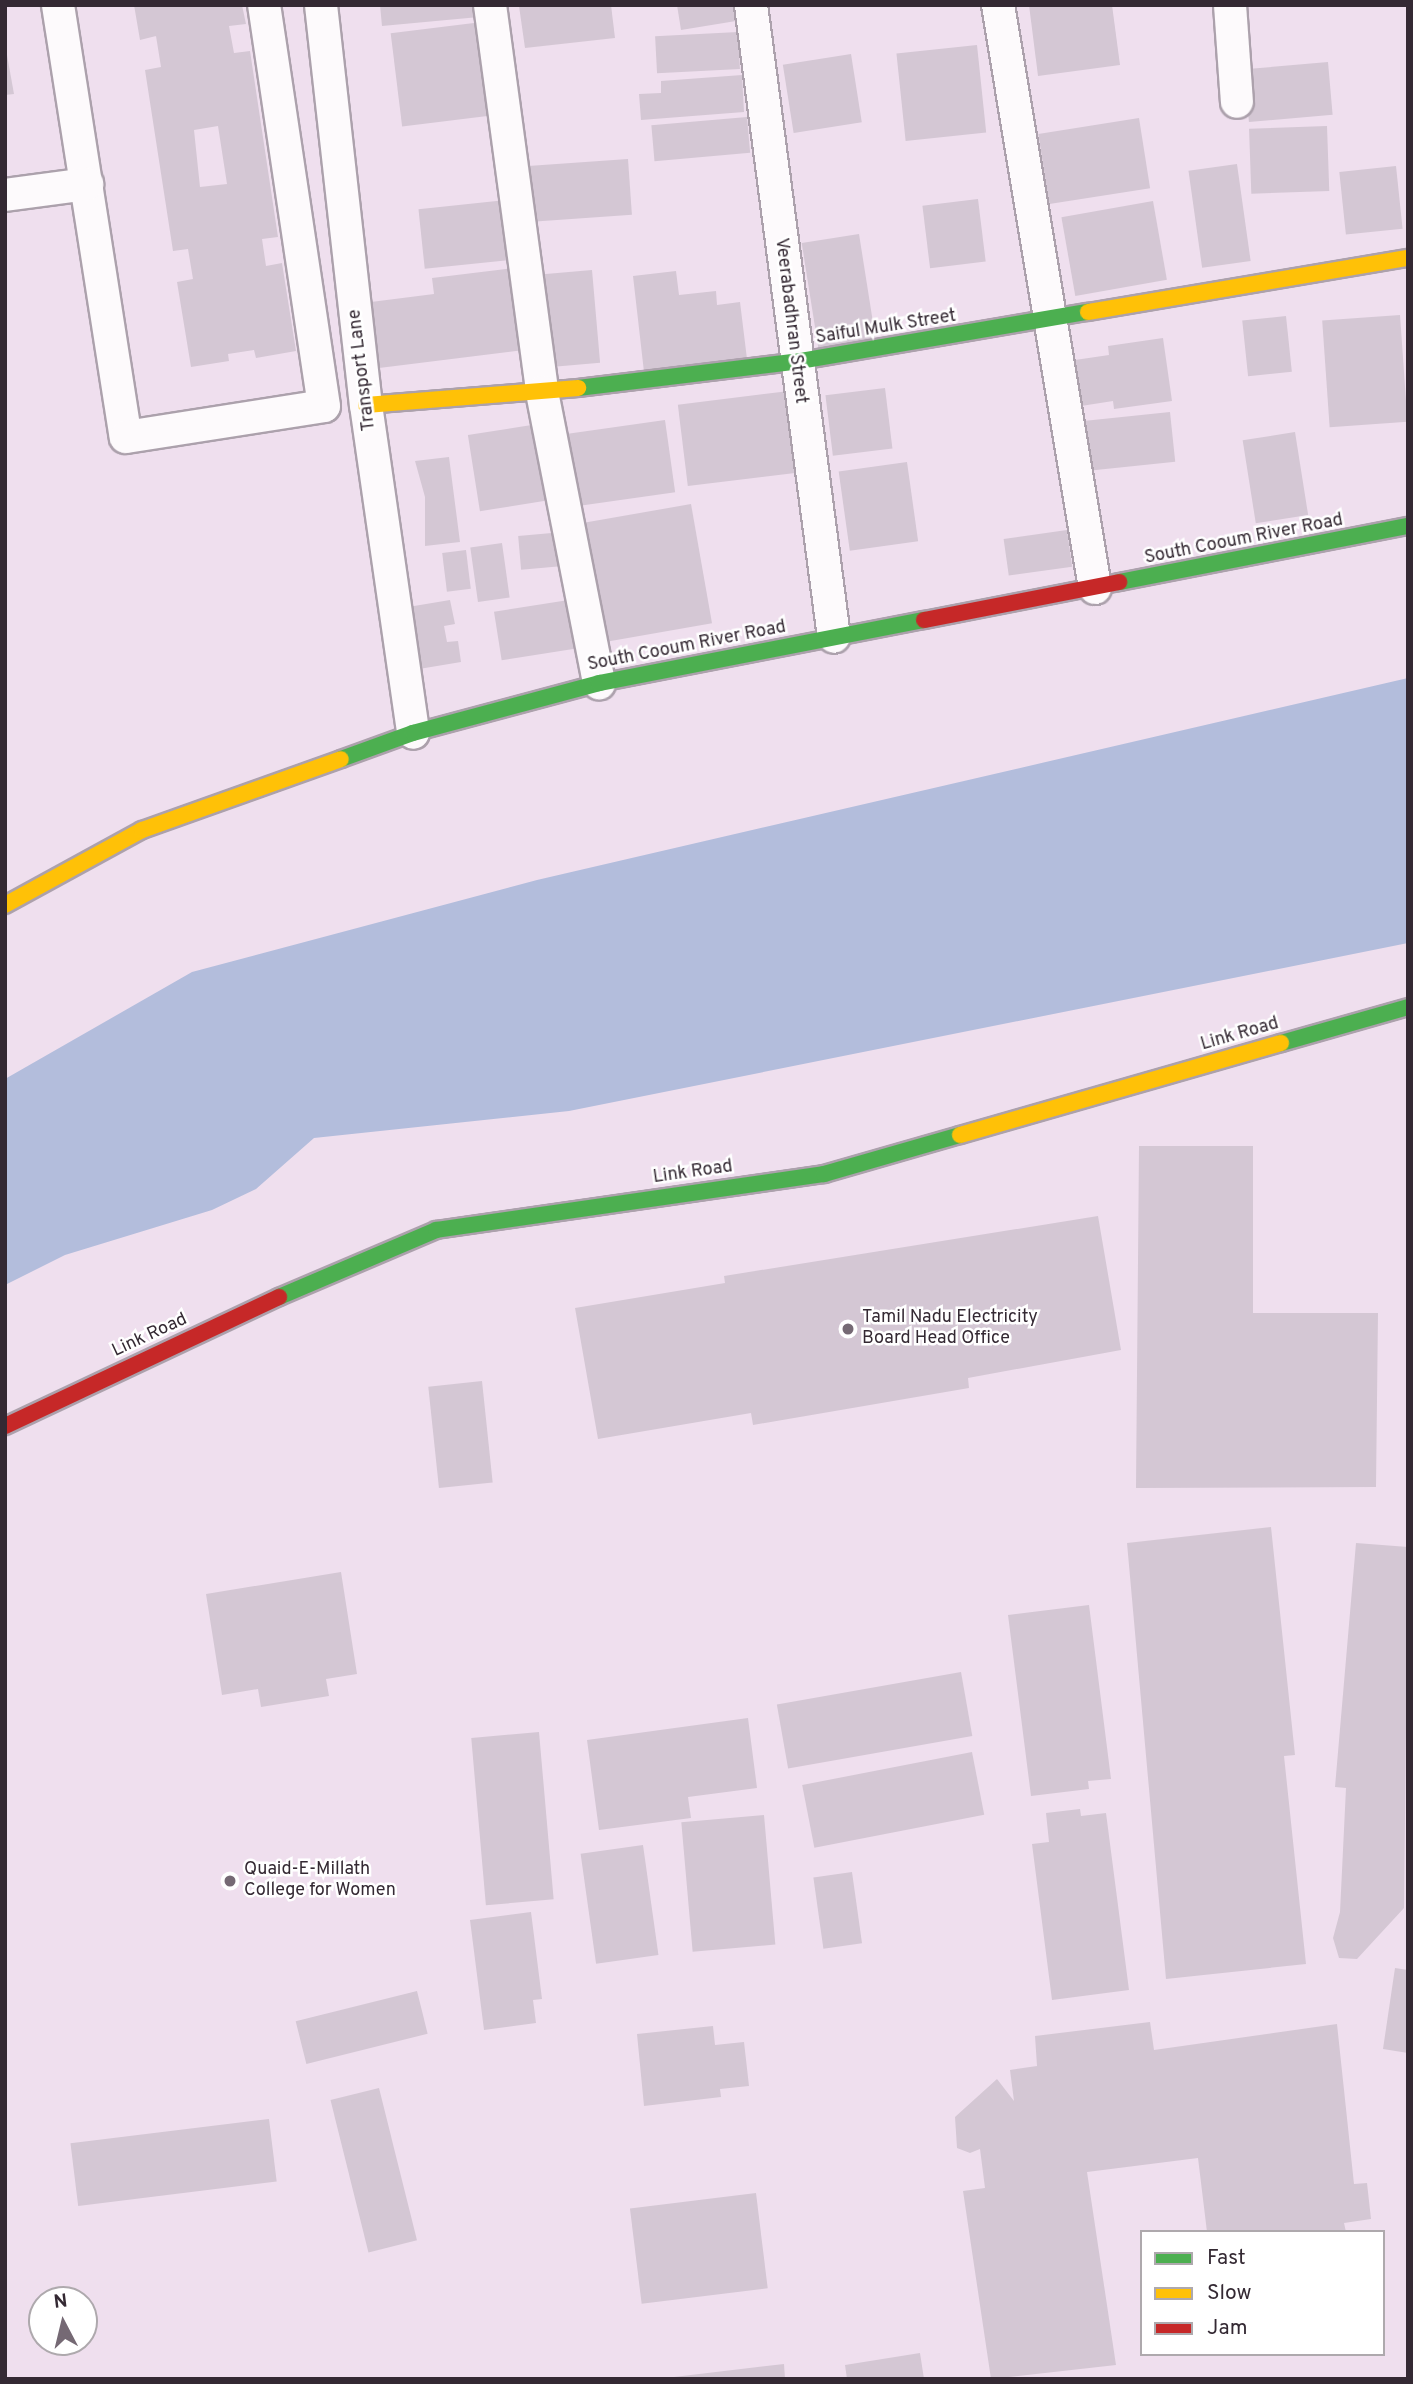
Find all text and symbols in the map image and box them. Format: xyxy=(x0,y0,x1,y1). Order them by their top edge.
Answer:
street label: Veerabadhran Street xyxy=(769,237,811,405)
street label: Saiful Mulk Street xyxy=(814,306,958,350)
street label: Transport Lane xyxy=(345,308,381,432)
street label: South Cooum River Road xyxy=(1143,510,1345,570)
street label: South Cooum River Road xyxy=(586,617,788,677)
street label: Link Road xyxy=(1198,1014,1282,1056)
street label: Link Road xyxy=(652,1157,734,1189)
place label: Tamil Nadu Electricity Board Head Office xyxy=(862,1308,1038,1350)
street label: Link Road xyxy=(109,1309,191,1363)
marker: Tamil Nadu Electricity Board Head Office xyxy=(840,1321,856,1337)
place label: Quaid-E-Millath College for Women xyxy=(244,1860,396,1902)
marker: Quaid-E-Millath College for Women xyxy=(222,1873,238,1889)
legend xyxy=(1140,2230,1385,2356)
text: Fast xyxy=(1207,2245,1246,2272)
text: Slow xyxy=(1207,2280,1252,2307)
north arrow xyxy=(28,2286,98,2356)
text: N xyxy=(52,2289,69,2315)
text: Jam xyxy=(1207,2315,1248,2342)

